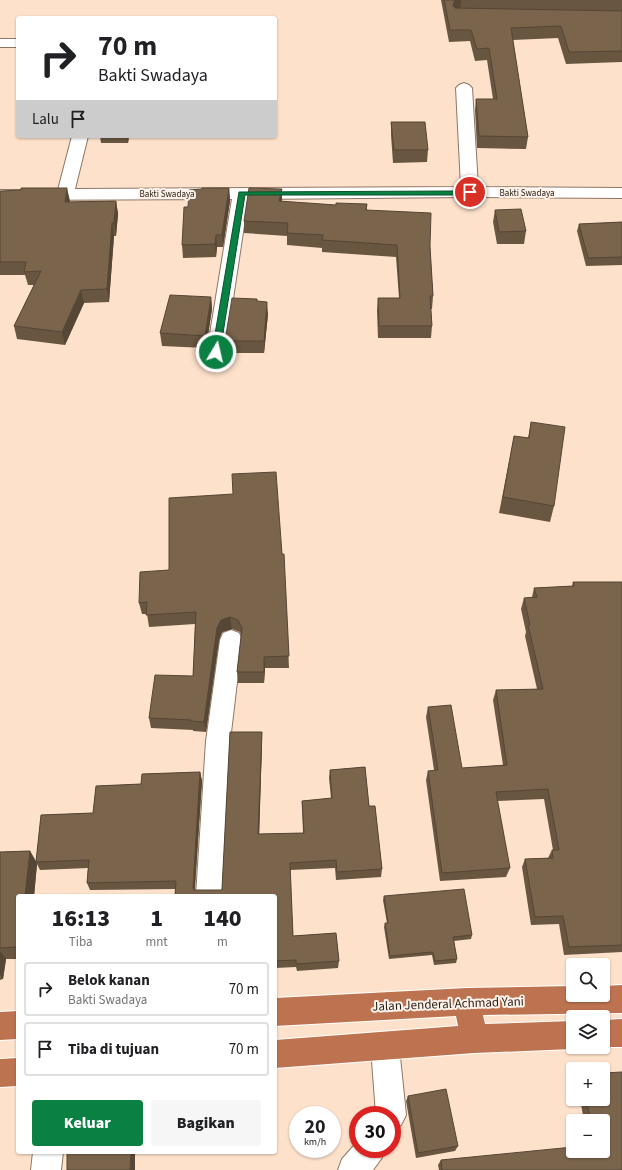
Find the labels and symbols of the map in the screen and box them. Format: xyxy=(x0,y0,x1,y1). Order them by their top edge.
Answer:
pin xyxy=(453,175,487,209)
street label: Bakti Swadaya xyxy=(500,187,554,200)
street label: Bakti Swadaya xyxy=(140,188,194,201)
position arrow xyxy=(195,331,237,373)
street label: Jalan Jenderal Achmad Yani xyxy=(372,992,524,1016)
speed limit sign: 30 xyxy=(349,1106,401,1158)

